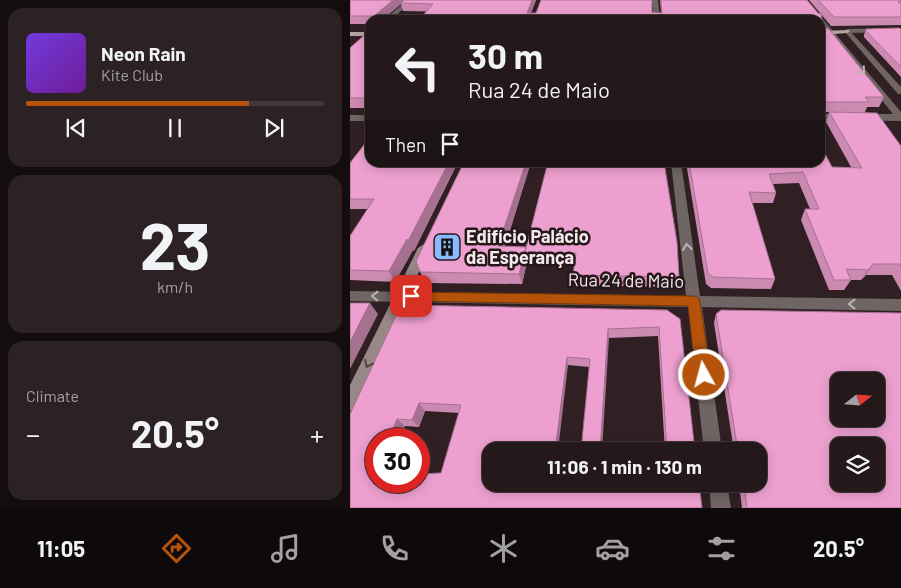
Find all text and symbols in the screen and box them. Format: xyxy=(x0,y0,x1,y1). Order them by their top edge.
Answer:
text: 30 m xyxy=(468,34,543,76)
icon: left xyxy=(385,35,450,100)
text: Neon Rain xyxy=(101,42,186,65)
text: Kite Club xyxy=(101,65,163,84)
one-way arrow xyxy=(857,65,866,74)
text: Rua 24 de Maio xyxy=(468,76,610,102)
icon: previous xyxy=(62,114,90,142)
icon: pause xyxy=(161,114,189,142)
icon: next xyxy=(260,114,288,142)
icon: arrive xyxy=(436,130,464,158)
text: Then xyxy=(385,133,426,156)
text: 23 xyxy=(140,205,210,283)
place label: Edifício Palácio da Esperança xyxy=(466,225,589,268)
building icon: Edifício Palácio da Esperança xyxy=(432,232,462,262)
one-way arrow xyxy=(682,242,693,250)
street label: Rua 24 de Maio xyxy=(568,268,684,292)
pin xyxy=(390,275,432,317)
text: km/h xyxy=(157,277,193,296)
icon: arrive xyxy=(397,282,425,310)
one-way arrow xyxy=(371,291,378,301)
one-way arrow xyxy=(848,299,856,309)
position arrow xyxy=(677,348,729,400)
one-way arrow xyxy=(364,359,375,368)
north arrow xyxy=(830,372,885,428)
map controls xyxy=(830,372,885,492)
text: Climate xyxy=(26,386,79,405)
text: 20.5° xyxy=(131,410,219,456)
text: − xyxy=(26,417,40,451)
text: + xyxy=(310,417,324,451)
speed limit sign: 30 xyxy=(365,428,430,493)
button: layers xyxy=(830,437,885,492)
text: 11:06 · 1 min · 130 m xyxy=(547,455,702,478)
icon: directions xyxy=(159,531,194,566)
icon: music xyxy=(268,531,303,566)
icon: phone xyxy=(377,531,412,566)
icon: climate xyxy=(486,531,521,566)
icon: car xyxy=(595,531,630,566)
icon: filters xyxy=(704,531,739,566)
text: 11:05 xyxy=(37,535,85,561)
text: 20.5° xyxy=(813,535,864,561)

